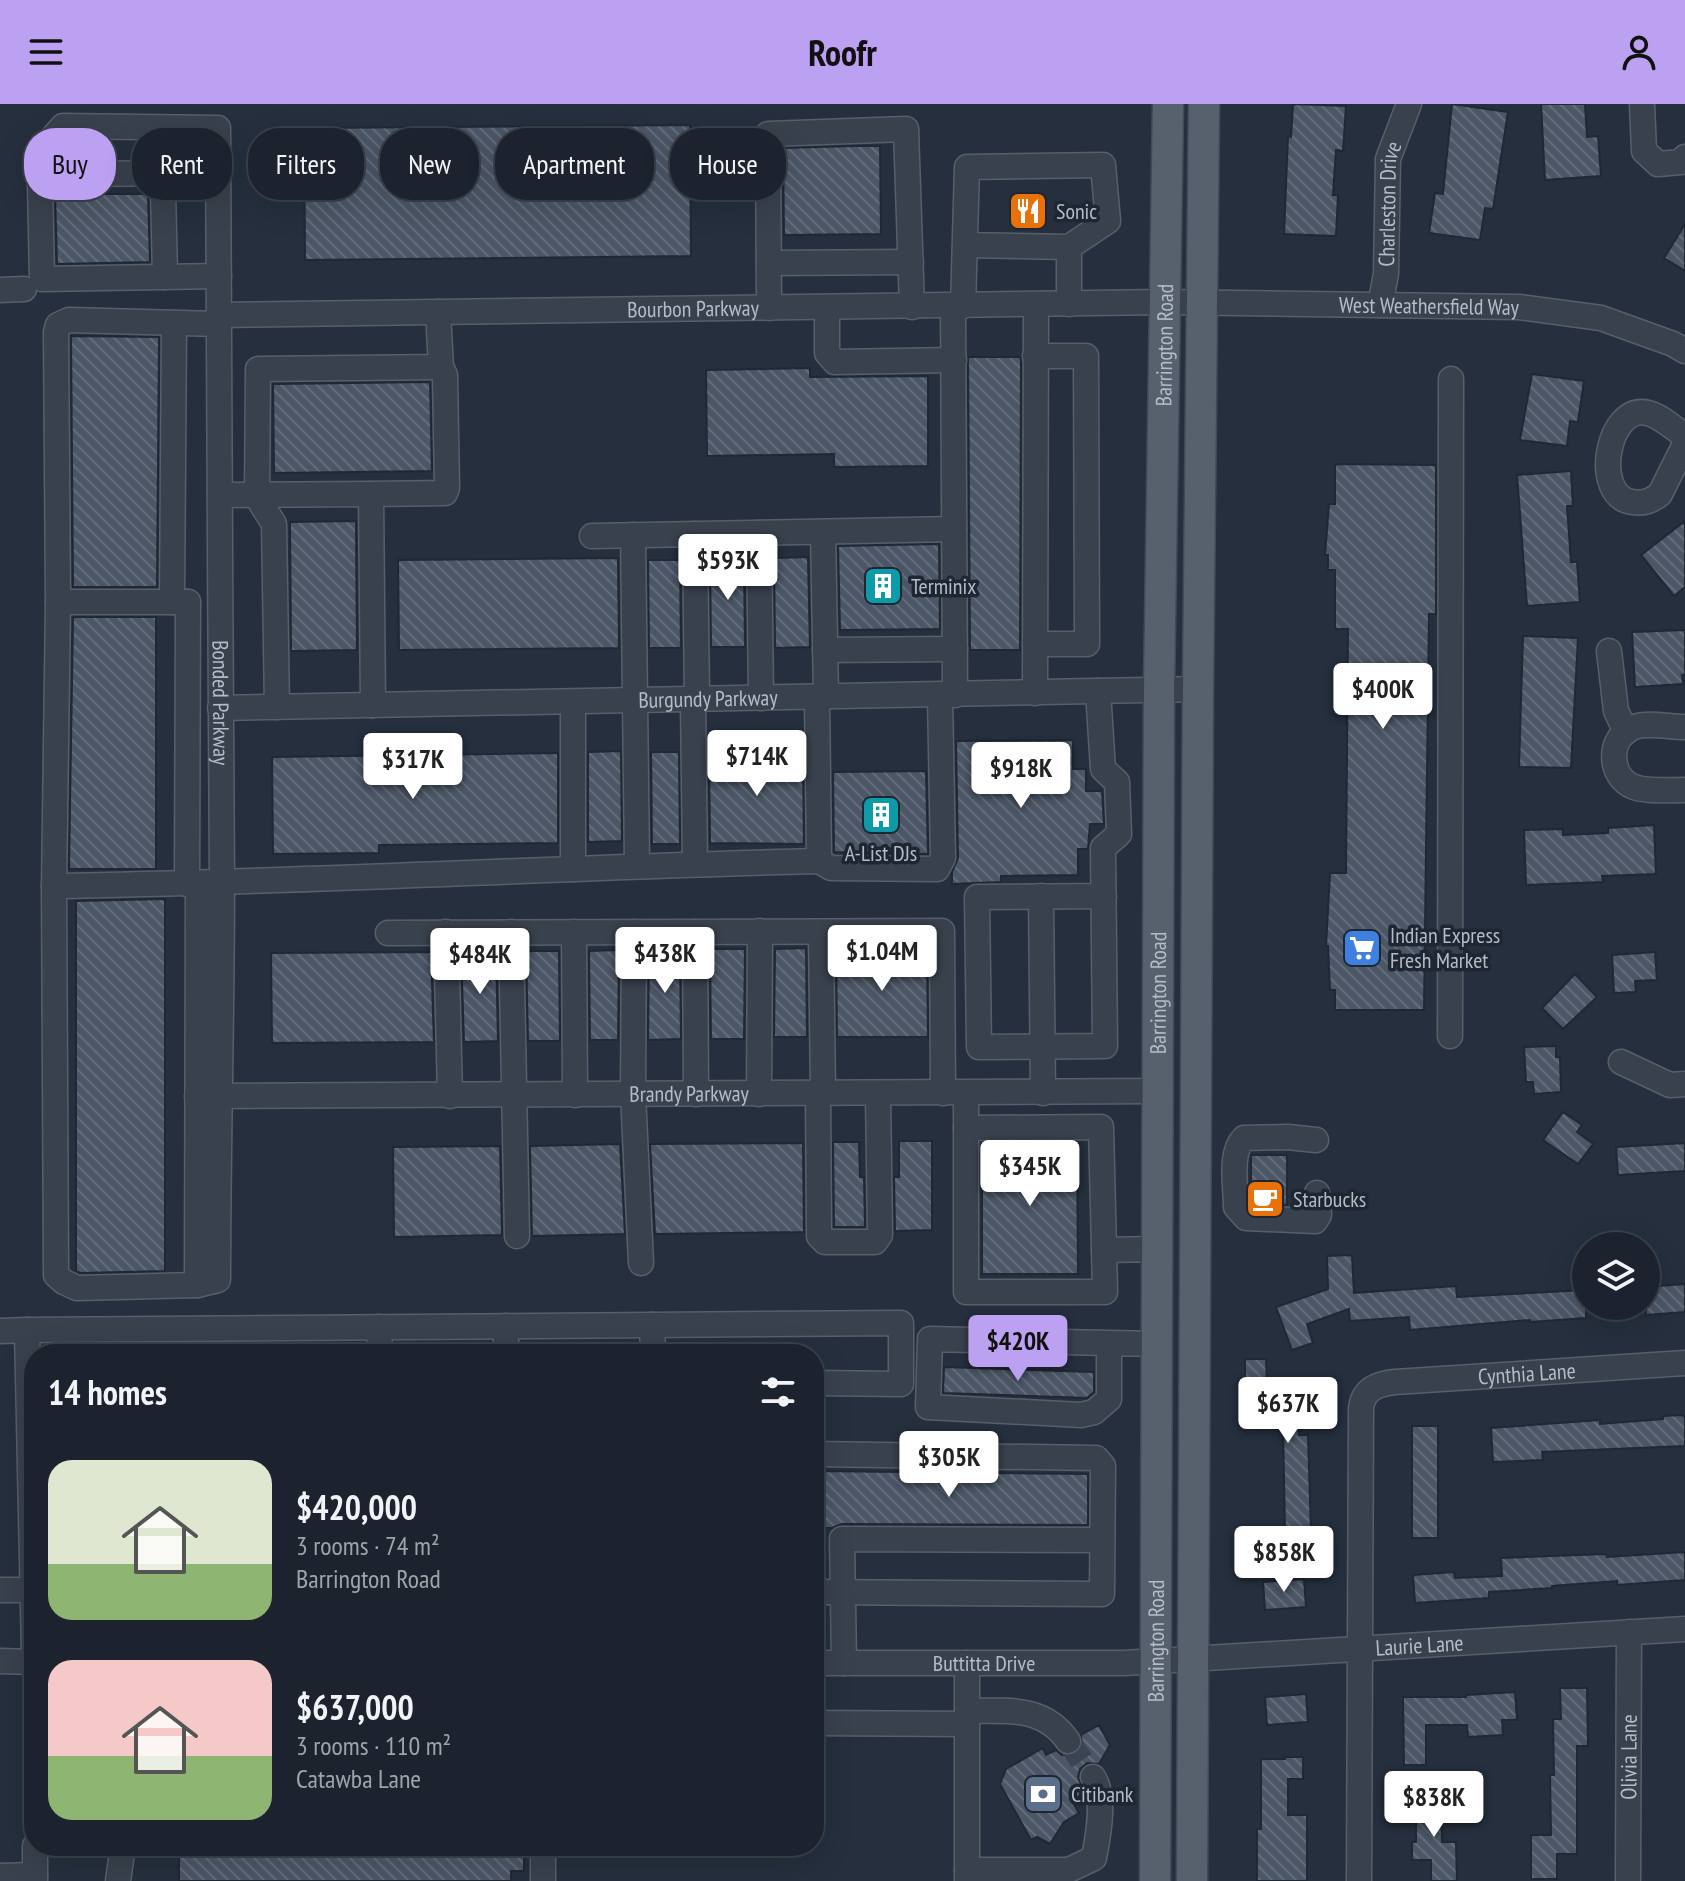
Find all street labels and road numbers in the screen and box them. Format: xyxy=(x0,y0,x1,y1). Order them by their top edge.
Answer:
street label: Charleston Drive xyxy=(1372,137,1408,267)
street label: Barrington Road xyxy=(1149,284,1179,407)
street label: West Weathersfield Way xyxy=(1339,290,1520,321)
street label: Bourbon Parkway xyxy=(627,294,760,323)
street label: Bonded Parkway xyxy=(207,640,235,766)
street label: Burgundy Parkway xyxy=(638,683,779,714)
street label: Barrington Road xyxy=(1144,932,1172,1054)
street label: Brandy Parkway xyxy=(629,1079,750,1108)
street label: Cynthia Lane xyxy=(1477,1356,1576,1391)
street label: Barrington Road xyxy=(1142,1580,1170,1702)
street label: Laurie Lane xyxy=(1375,1628,1464,1662)
street label: Buttitta Drive xyxy=(933,1649,1035,1677)
street label: Olivia Lane xyxy=(1614,1714,1643,1800)

